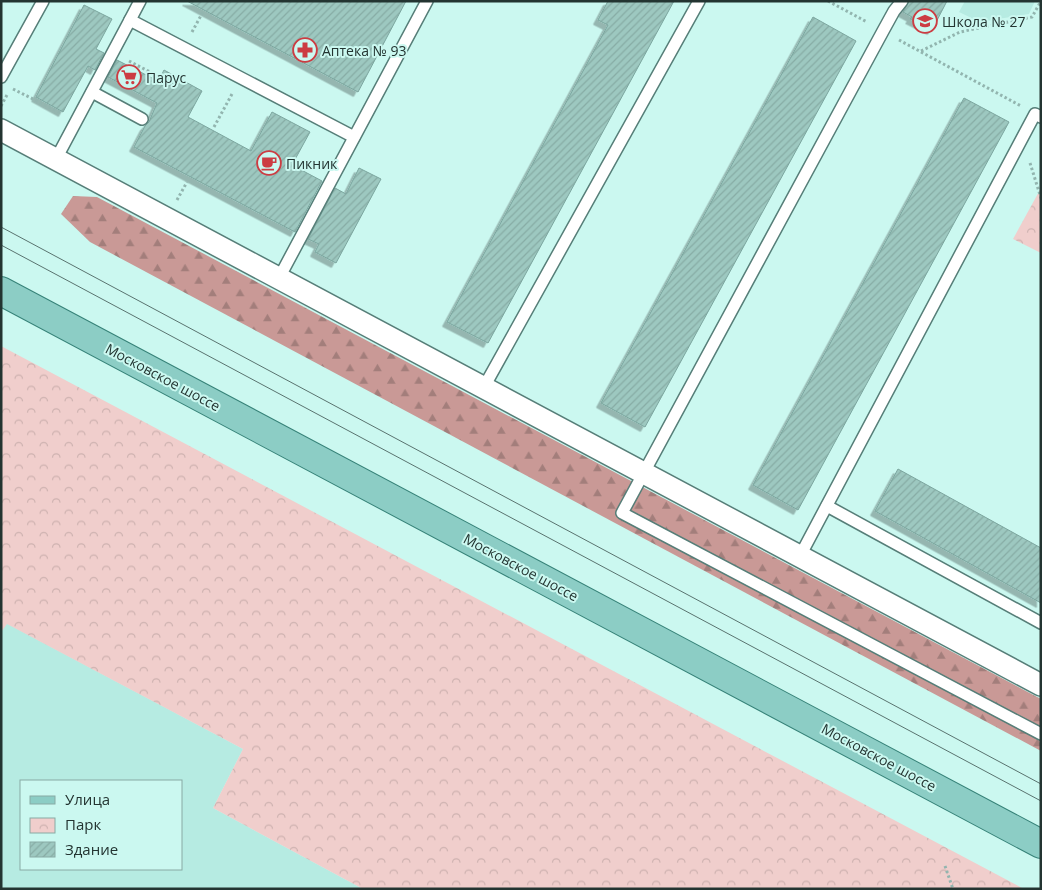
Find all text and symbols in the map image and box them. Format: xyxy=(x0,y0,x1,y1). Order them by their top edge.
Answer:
school or university icon: Школа № 27 xyxy=(912,8,938,34)
place label: Школа № 27 xyxy=(942,12,1025,31)
pharmacy icon: Аптека № 93 xyxy=(292,37,318,63)
place label: Аптека № 93 xyxy=(322,41,407,60)
supermarket icon: Парус xyxy=(116,64,142,90)
place label: Парус xyxy=(146,68,187,87)
cafe icon: Пикник xyxy=(256,150,282,176)
place label: Пикник xyxy=(286,154,338,173)
street label: Московское шоссе xyxy=(102,339,224,415)
street label: Московское шоссе xyxy=(460,529,582,605)
street label: Московское шоссе xyxy=(818,719,940,795)
legend xyxy=(20,780,182,870)
text: Улица xyxy=(65,789,110,809)
text: Парк xyxy=(65,814,101,834)
text: Здание xyxy=(65,839,118,859)

